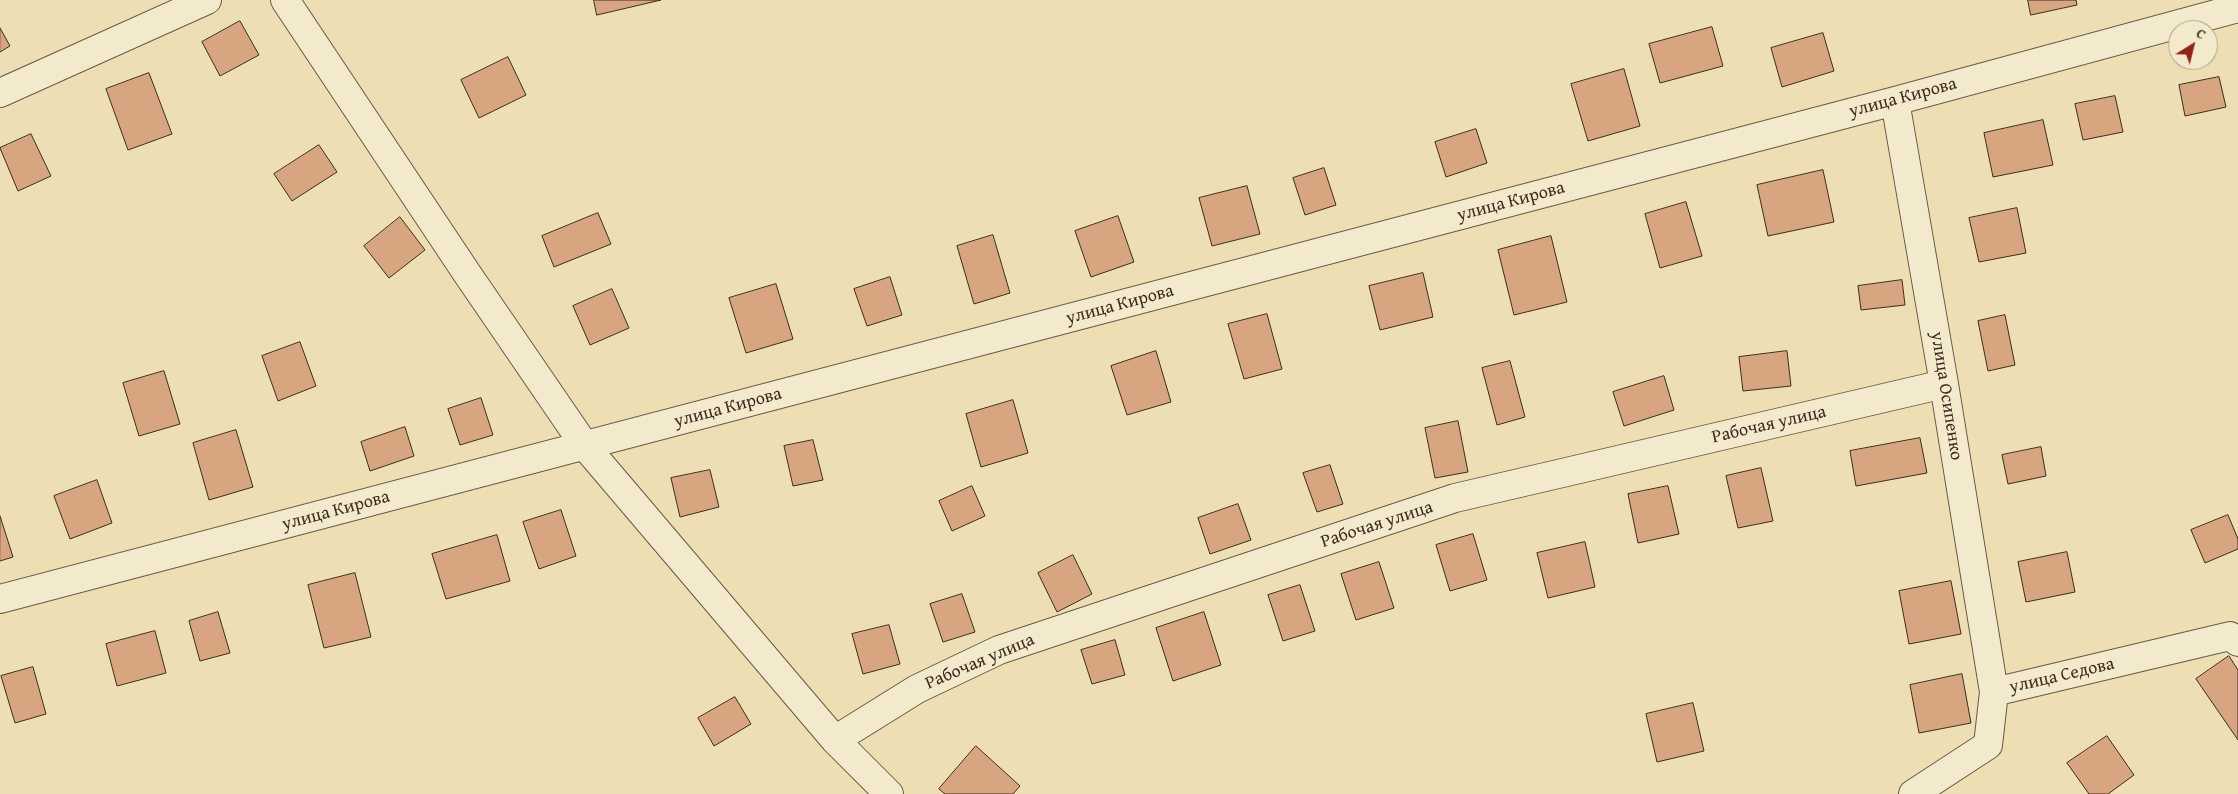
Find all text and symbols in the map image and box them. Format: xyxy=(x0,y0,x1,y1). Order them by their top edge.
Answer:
north arrow xyxy=(2168,20,2218,70)
text: С xyxy=(2192,23,2210,44)
street label: улица Кирова xyxy=(1847,73,1959,123)
street label: улица Кирова xyxy=(1455,177,1567,227)
street label: улица Кирова xyxy=(1064,280,1176,330)
street label: улица Осипенко xyxy=(1925,330,1967,462)
street label: улица Кирова xyxy=(672,383,784,433)
street label: Рабочая улица xyxy=(1710,401,1828,449)
street label: улица Кирова xyxy=(280,486,392,536)
street label: Рабочая улица xyxy=(1318,497,1436,553)
street label: Рабочая улица xyxy=(922,629,1038,695)
street label: улица Седова xyxy=(2007,653,2117,699)

